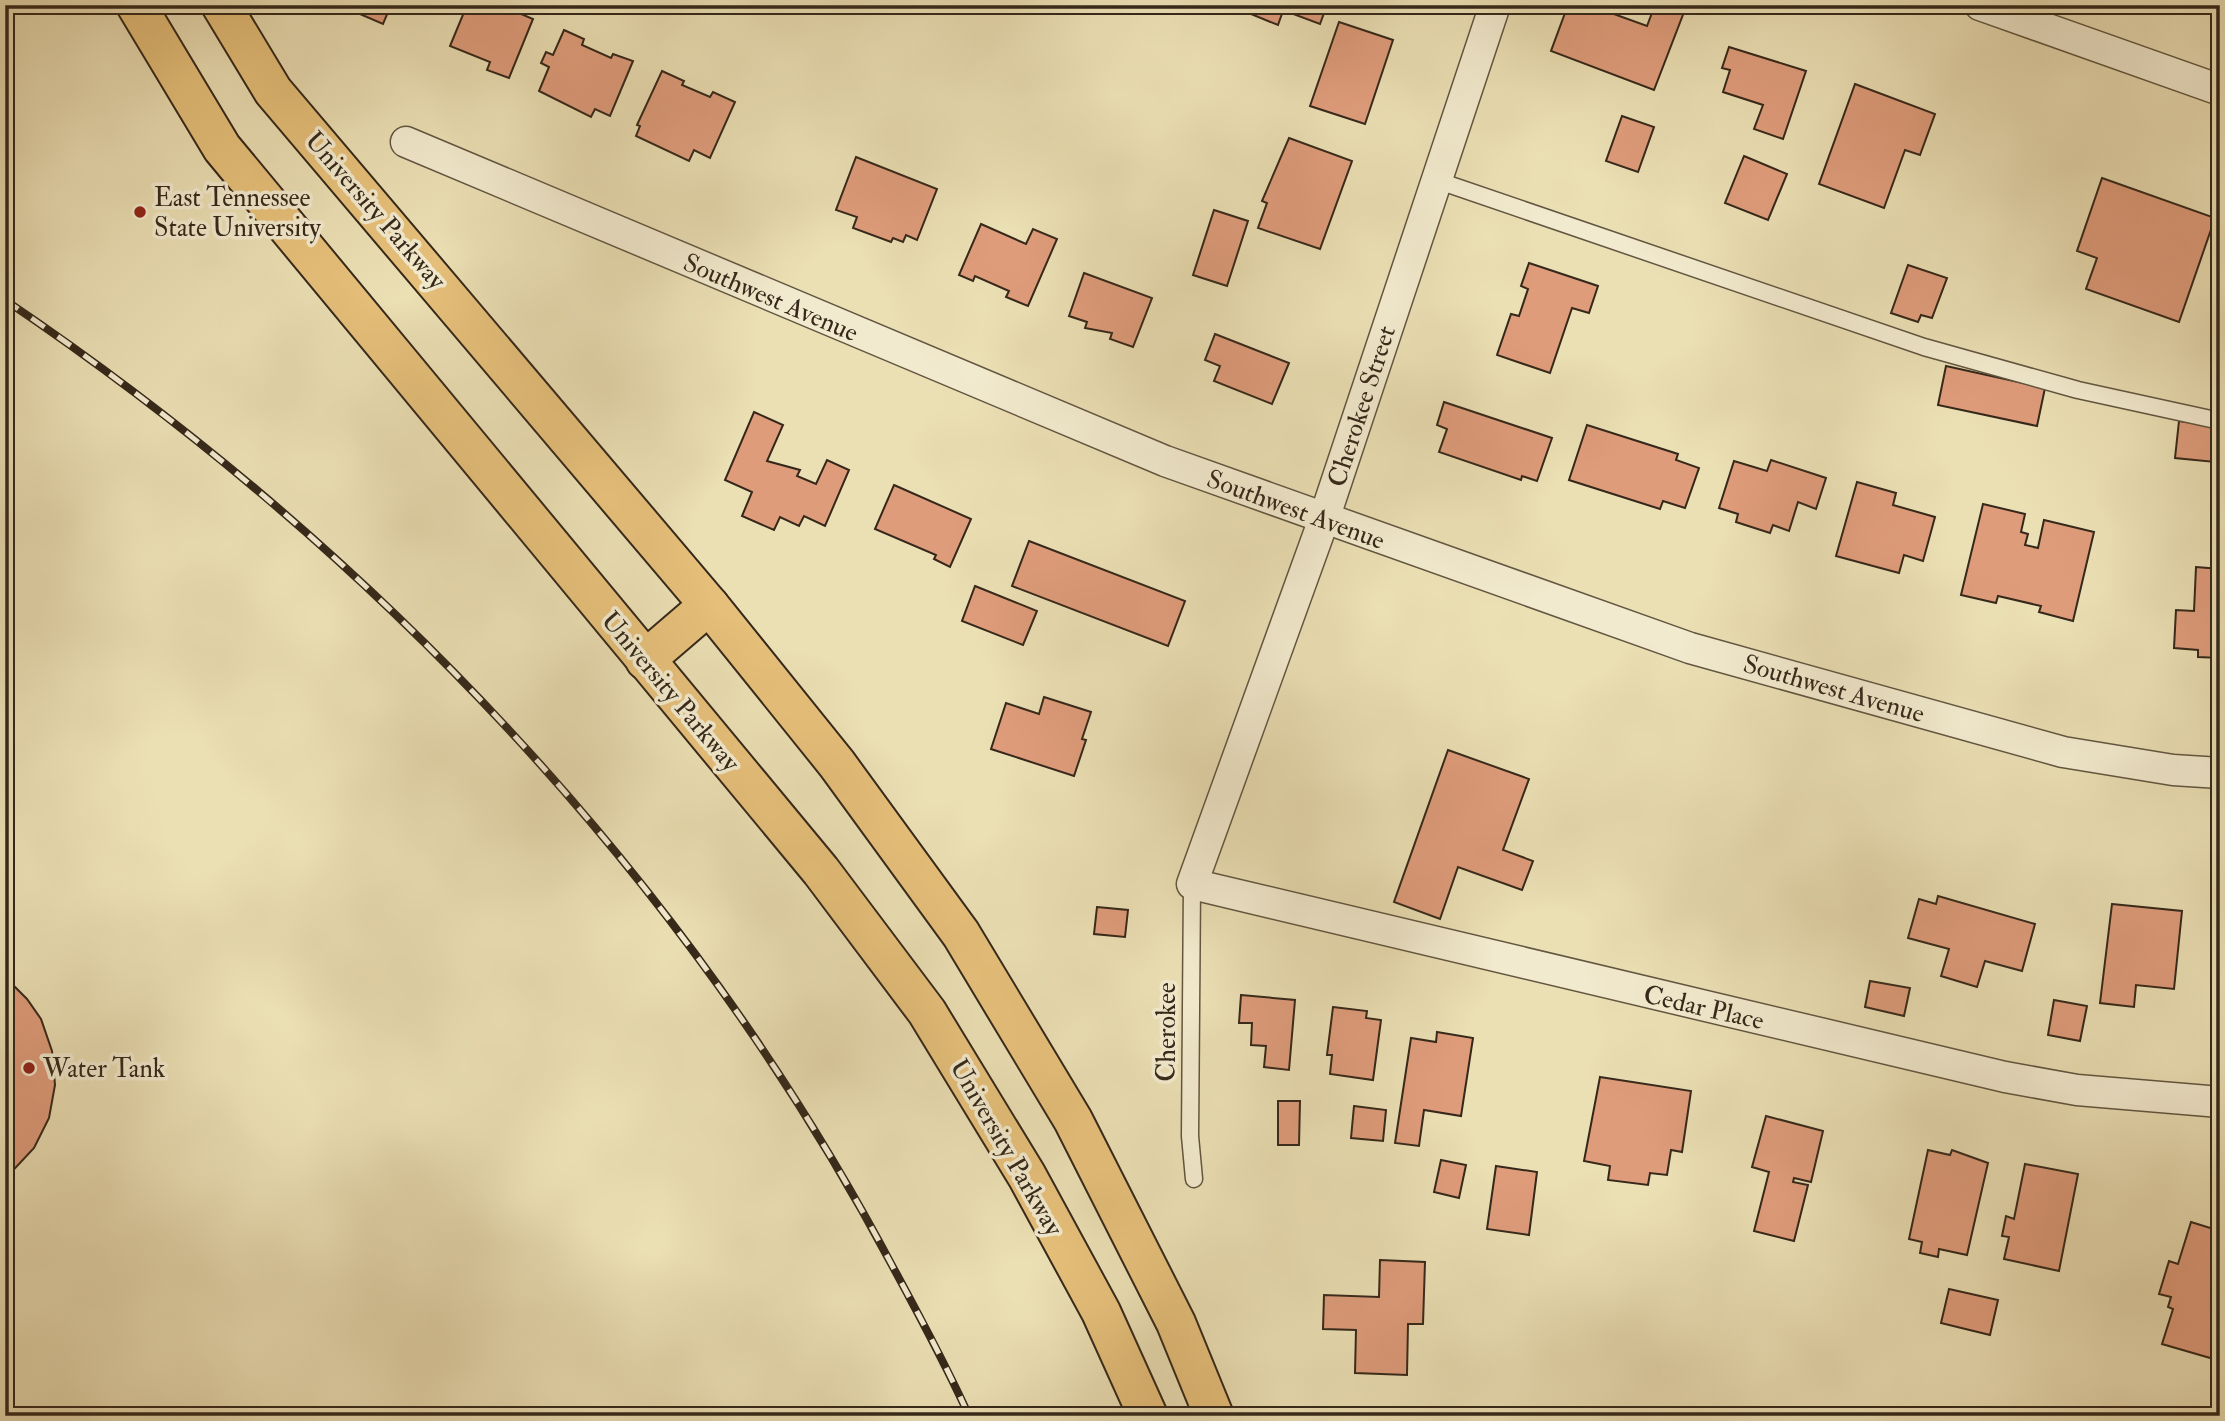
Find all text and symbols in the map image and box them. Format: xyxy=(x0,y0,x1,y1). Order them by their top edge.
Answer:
street label: University Parkway xyxy=(298,125,453,297)
place label: East Tennessee State University xyxy=(154,182,321,244)
marker: East Tennessee State University xyxy=(132,204,148,220)
street label: Southwest Avenue xyxy=(678,247,863,349)
street label: Cherokee Street xyxy=(1321,322,1403,491)
street label: Southwest Avenue xyxy=(1202,463,1389,557)
street label: University Parkway xyxy=(594,605,747,779)
street label: Southwest Avenue xyxy=(1739,648,1928,730)
street label: Cedar Place xyxy=(1641,979,1767,1037)
street label: Cherokee xyxy=(1151,982,1183,1082)
place label: Water Tank xyxy=(42,1053,166,1085)
street label: University Parkway xyxy=(943,1053,1070,1242)
marker: Water Tank xyxy=(21,1060,37,1076)

